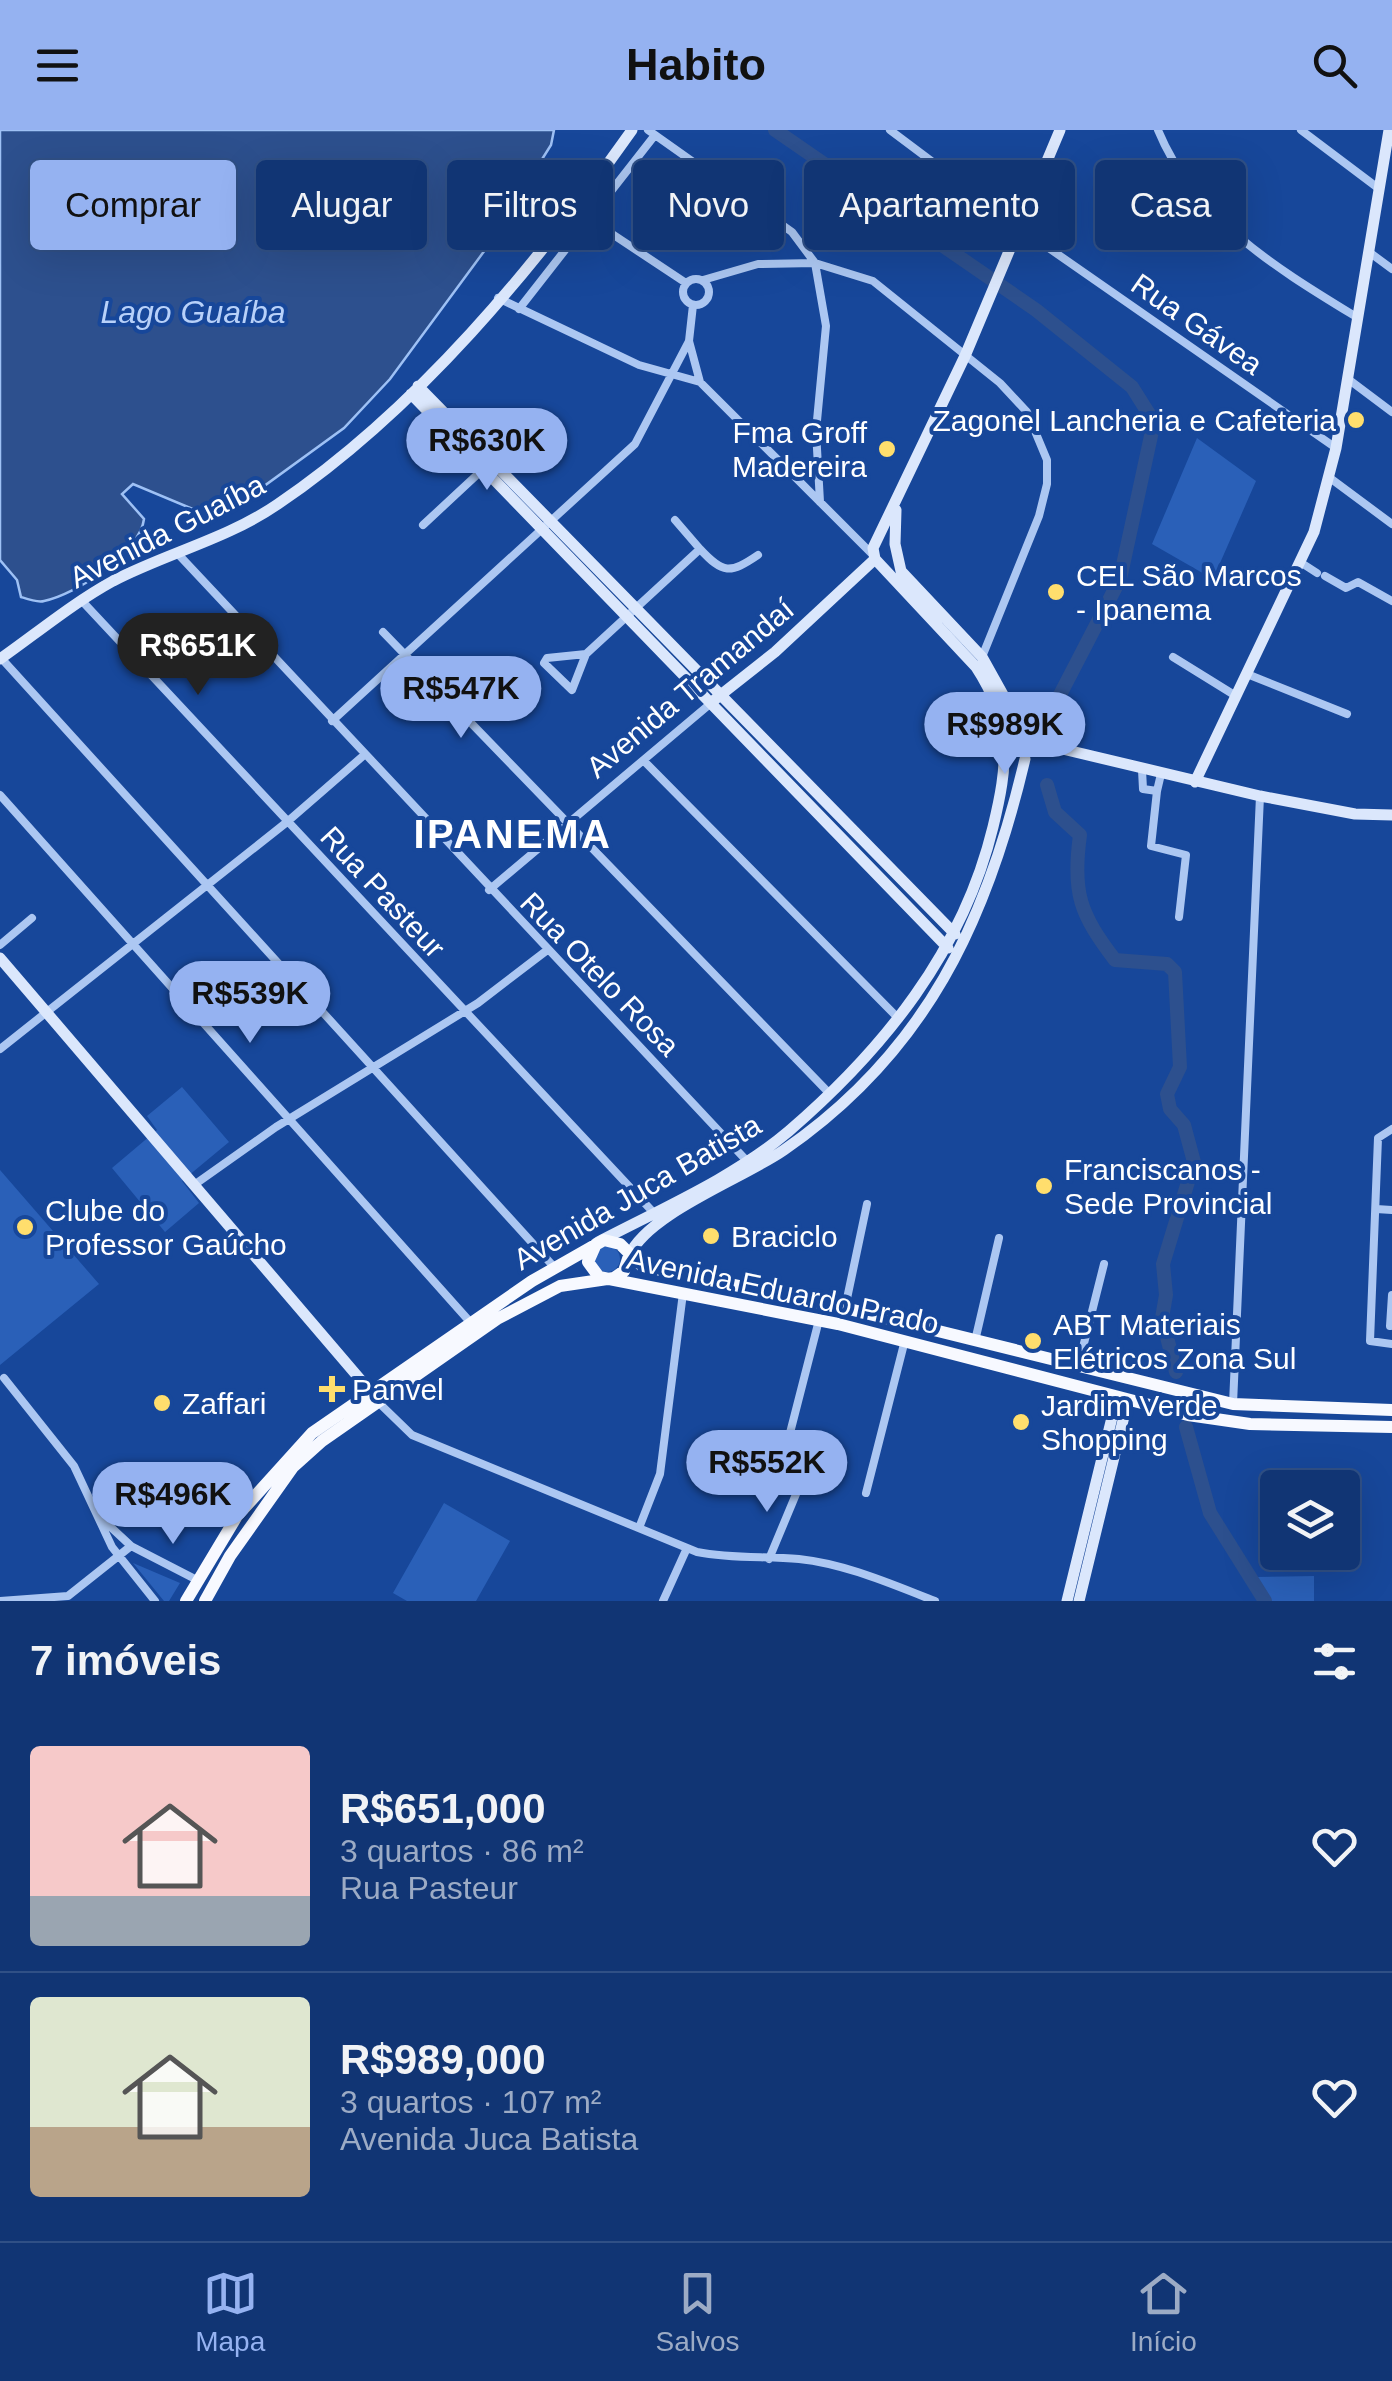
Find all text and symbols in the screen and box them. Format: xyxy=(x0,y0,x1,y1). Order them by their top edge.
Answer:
icon: menu xyxy=(30,38,85,93)
icon: search xyxy=(1307,38,1362,93)
text: Habito xyxy=(626,39,766,90)
chip: Comprar xyxy=(30,160,236,250)
chip: Alugar xyxy=(256,160,427,250)
chip: Filtros xyxy=(447,160,613,250)
chip: Novo xyxy=(633,160,784,250)
chip: Apartamento xyxy=(804,160,1075,250)
chip: Casa xyxy=(1095,160,1246,250)
street label: Rua Gávea xyxy=(1125,267,1269,381)
water label: Lago Guaíba xyxy=(100,294,286,330)
place label: Zagonel Lancheria e Cafeteria xyxy=(932,404,1336,437)
pin: R$630K xyxy=(406,408,568,493)
marker: Zagonel Lancheria e Cafeteria xyxy=(1345,409,1367,431)
place label: Fma Groff Madereira xyxy=(732,416,868,483)
text: R$630K xyxy=(428,422,546,458)
marker: Fma Groff Madereira xyxy=(876,438,898,460)
street label: Avenida Guaíba xyxy=(64,467,270,594)
place label: CEL São Marcos - Ipanema xyxy=(1076,559,1302,626)
marker: CEL São Marcos - Ipanema xyxy=(1045,581,1067,603)
street label: Avenida Tramandaí xyxy=(580,591,801,784)
pin: R$651K xyxy=(117,613,279,698)
text: R$651K xyxy=(139,627,257,663)
pin: R$547K xyxy=(380,656,542,741)
text: R$547K xyxy=(402,670,520,706)
pin: R$989K xyxy=(924,692,1086,777)
text: R$989K xyxy=(946,706,1064,742)
district label: IPANEMA xyxy=(414,812,612,856)
street label: Rua Pasteur xyxy=(314,820,452,964)
street label: Rua Otelo Rosa xyxy=(514,886,686,1062)
pin: R$539K xyxy=(169,961,331,1046)
text: R$539K xyxy=(191,975,309,1011)
street label: Avenida Juca Batista xyxy=(508,1108,767,1276)
place label: Franciscanos - Sede Provincial xyxy=(1064,1153,1272,1220)
marker: Franciscanos - Sede Provincial xyxy=(1033,1175,1055,1197)
place label: Clube do Professor Gaúcho xyxy=(45,1194,287,1261)
marker: Clube do Professor Gaúcho xyxy=(14,1216,36,1238)
place label: Braciclo xyxy=(731,1220,838,1253)
marker: Braciclo xyxy=(700,1225,722,1247)
street label: Avenida Eduardo Prado xyxy=(624,1242,942,1340)
place label: ABT Materiais Elétricos Zona Sul xyxy=(1053,1308,1296,1375)
marker: ABT Materiais Elétricos Zona Sul xyxy=(1022,1330,1044,1352)
place label: Panvel xyxy=(352,1373,444,1406)
marker: Panvel xyxy=(321,1378,343,1400)
place label: Zaffari xyxy=(182,1387,266,1420)
place label: Jardim Verde Shopping xyxy=(1041,1389,1218,1456)
marker: Zaffari xyxy=(151,1392,173,1414)
marker: Jardim Verde Shopping xyxy=(1010,1411,1032,1433)
pin: R$552K xyxy=(686,1430,848,1515)
text: R$552K xyxy=(708,1444,826,1480)
pin: R$496K xyxy=(92,1462,254,1547)
map controls xyxy=(1260,1470,1360,1570)
button: layers xyxy=(1260,1470,1360,1570)
text: R$496K xyxy=(114,1476,232,1512)
icon: filters xyxy=(1307,1634,1362,1689)
text: 7 imóveis xyxy=(30,1637,221,1684)
text: R$651,000 xyxy=(340,1785,546,1832)
icon: home xyxy=(110,1786,230,1906)
icon: heart xyxy=(1307,1819,1362,1874)
text: 3 quartos · 86 m² xyxy=(340,1833,584,1869)
text: Rua Pasteur xyxy=(340,1870,518,1906)
text: R$989,000 xyxy=(340,2036,546,2083)
icon: home xyxy=(110,2037,230,2157)
icon: heart xyxy=(1307,2070,1362,2125)
text: 3 quartos · 107 m² xyxy=(340,2084,601,2120)
text: Avenida Juca Batista xyxy=(340,2121,638,2157)
tab: Mapa xyxy=(195,2266,265,2358)
tab: Salvos xyxy=(656,2266,740,2358)
tab: Início xyxy=(1130,2266,1197,2358)

